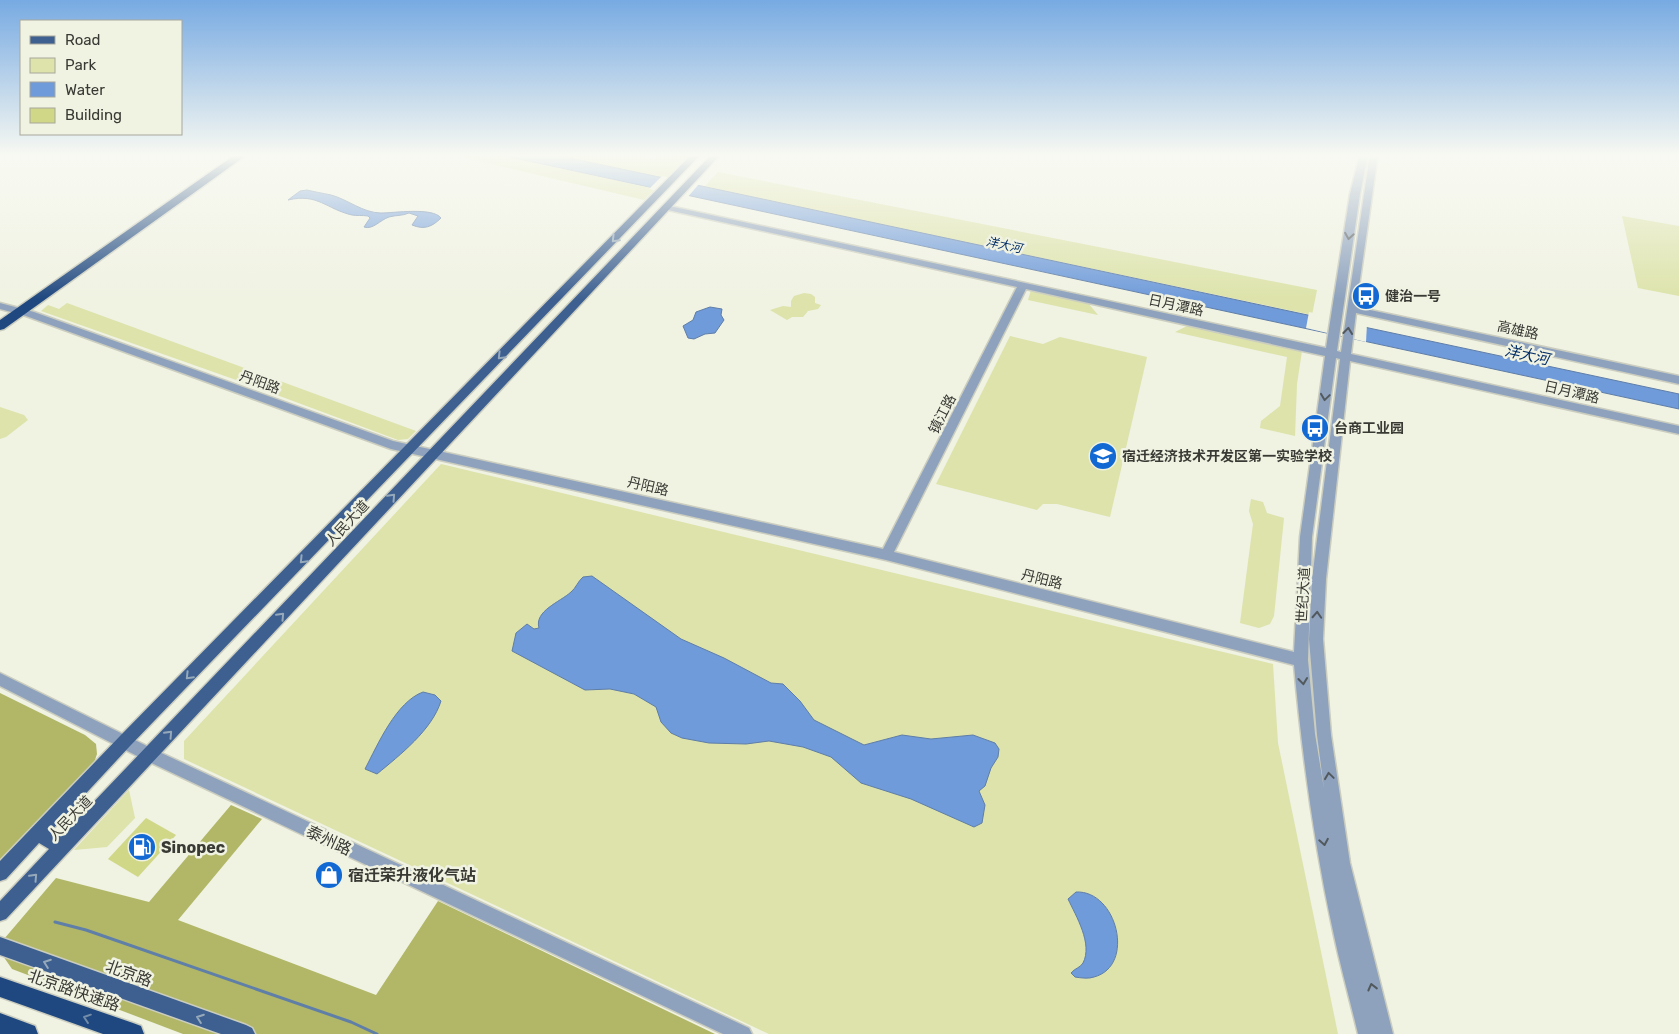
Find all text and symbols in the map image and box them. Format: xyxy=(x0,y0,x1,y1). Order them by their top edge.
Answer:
legend xyxy=(20,20,182,135)
text: Road xyxy=(65,31,101,49)
text: Park xyxy=(65,56,96,74)
text: Water xyxy=(65,81,105,99)
text: Building xyxy=(65,106,122,124)
one-way arrow xyxy=(1344,233,1355,241)
one-way arrow xyxy=(611,234,620,243)
water label: 洋大河 xyxy=(985,234,1025,256)
bus stop icon: 健治一号 xyxy=(1351,281,1381,311)
place label: 健治一号 xyxy=(1385,288,1441,305)
street label: 日月潭路 xyxy=(1147,291,1205,320)
street label: 高雄路 xyxy=(1496,318,1540,343)
one-way arrow xyxy=(1343,327,1354,335)
water label: 洋大河 xyxy=(1503,342,1554,369)
one-way arrow xyxy=(498,350,507,359)
street label: 丹阳路 xyxy=(237,367,282,398)
street label: 日月潭路 xyxy=(1543,378,1601,407)
street label: 镇江路 xyxy=(925,392,960,437)
one-way arrow xyxy=(1321,393,1331,402)
bus stop icon: 台商工业园 xyxy=(1300,413,1330,443)
place label: 台商工业园 xyxy=(1334,420,1404,437)
school or university icon: 宿迁经济技术开发区第一实验学校 xyxy=(1088,441,1118,471)
place label: 宿迁经济技术开发区第一实验学校 xyxy=(1122,448,1332,465)
street label: 丹阳路 xyxy=(626,473,670,499)
one-way arrow xyxy=(386,494,395,503)
street label: 人民大道 xyxy=(322,497,373,550)
one-way arrow xyxy=(299,554,308,563)
street label: 丹阳路 xyxy=(1019,566,1064,593)
street label: 世纪大道 xyxy=(1294,567,1313,623)
one-way arrow xyxy=(1312,610,1323,618)
one-way arrow xyxy=(275,612,284,621)
one-way arrow xyxy=(186,671,195,680)
one-way arrow xyxy=(1297,677,1308,685)
one-way arrow xyxy=(163,731,172,740)
one-way arrow xyxy=(1325,772,1335,781)
street label: 人民大道 xyxy=(45,792,96,844)
street label: 泰州路 xyxy=(303,822,355,859)
fuel station icon: Sinopec xyxy=(127,832,157,862)
one-way arrow xyxy=(1319,837,1329,846)
place label: Sinopec xyxy=(161,838,225,857)
shop icon: 宿迁荣升液化气站 xyxy=(314,860,344,890)
place label: 宿迁荣升液化气站 xyxy=(348,866,476,885)
one-way arrow xyxy=(28,874,37,883)
street label: 北京路 xyxy=(103,956,155,991)
one-way arrow xyxy=(43,959,51,969)
street label: 北京路快速路 xyxy=(25,966,122,1015)
one-way arrow xyxy=(1367,982,1378,991)
one-way arrow xyxy=(84,1014,92,1024)
one-way arrow xyxy=(196,1014,204,1024)

